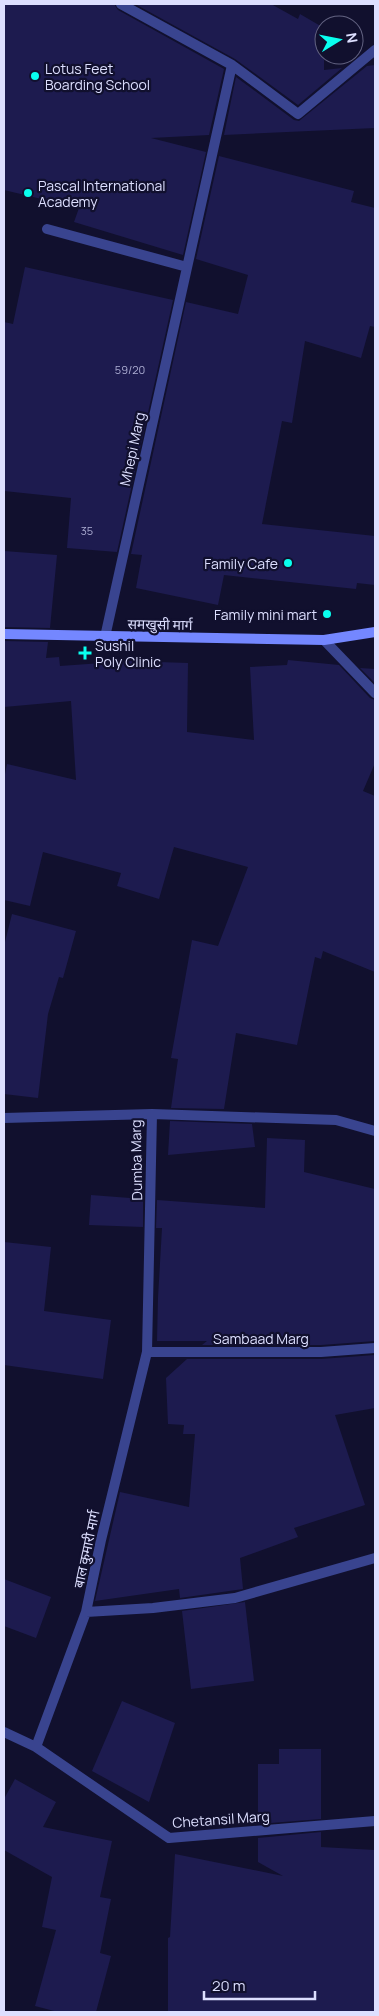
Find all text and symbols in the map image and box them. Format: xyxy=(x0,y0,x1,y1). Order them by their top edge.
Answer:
north arrow xyxy=(314,15,364,65)
text: N xyxy=(342,31,363,44)
place label: Lotus Feet Boarding School xyxy=(45,59,150,94)
marker: Lotus Feet Boarding School xyxy=(29,70,41,82)
place label: Pascal International Academy xyxy=(38,176,166,211)
marker: Pascal International Academy xyxy=(22,187,34,199)
house number: 59/20 xyxy=(115,362,145,377)
street label: Mhepi Marg xyxy=(115,410,149,488)
house number: 35 xyxy=(81,523,93,538)
place label: Family Cafe xyxy=(204,554,278,573)
marker: Family Cafe xyxy=(282,557,294,569)
place label: Family mini mart xyxy=(214,605,317,624)
marker: Family mini mart xyxy=(321,608,333,620)
street label: समखुसी मार्ग xyxy=(127,614,194,635)
place label: Sushil Poly Clinic xyxy=(95,636,161,671)
marker: Sushil Poly Clinic xyxy=(79,647,91,659)
street label: Dumba Marg xyxy=(126,1119,146,1201)
street label: Sambaad Marg xyxy=(213,1329,309,1348)
street label: बाल कुमारी मार्ग xyxy=(69,1507,105,1590)
street label: Chetansil Marg xyxy=(172,1806,270,1832)
scale bar xyxy=(204,1968,315,2000)
text: 20 m xyxy=(212,1975,245,1996)

